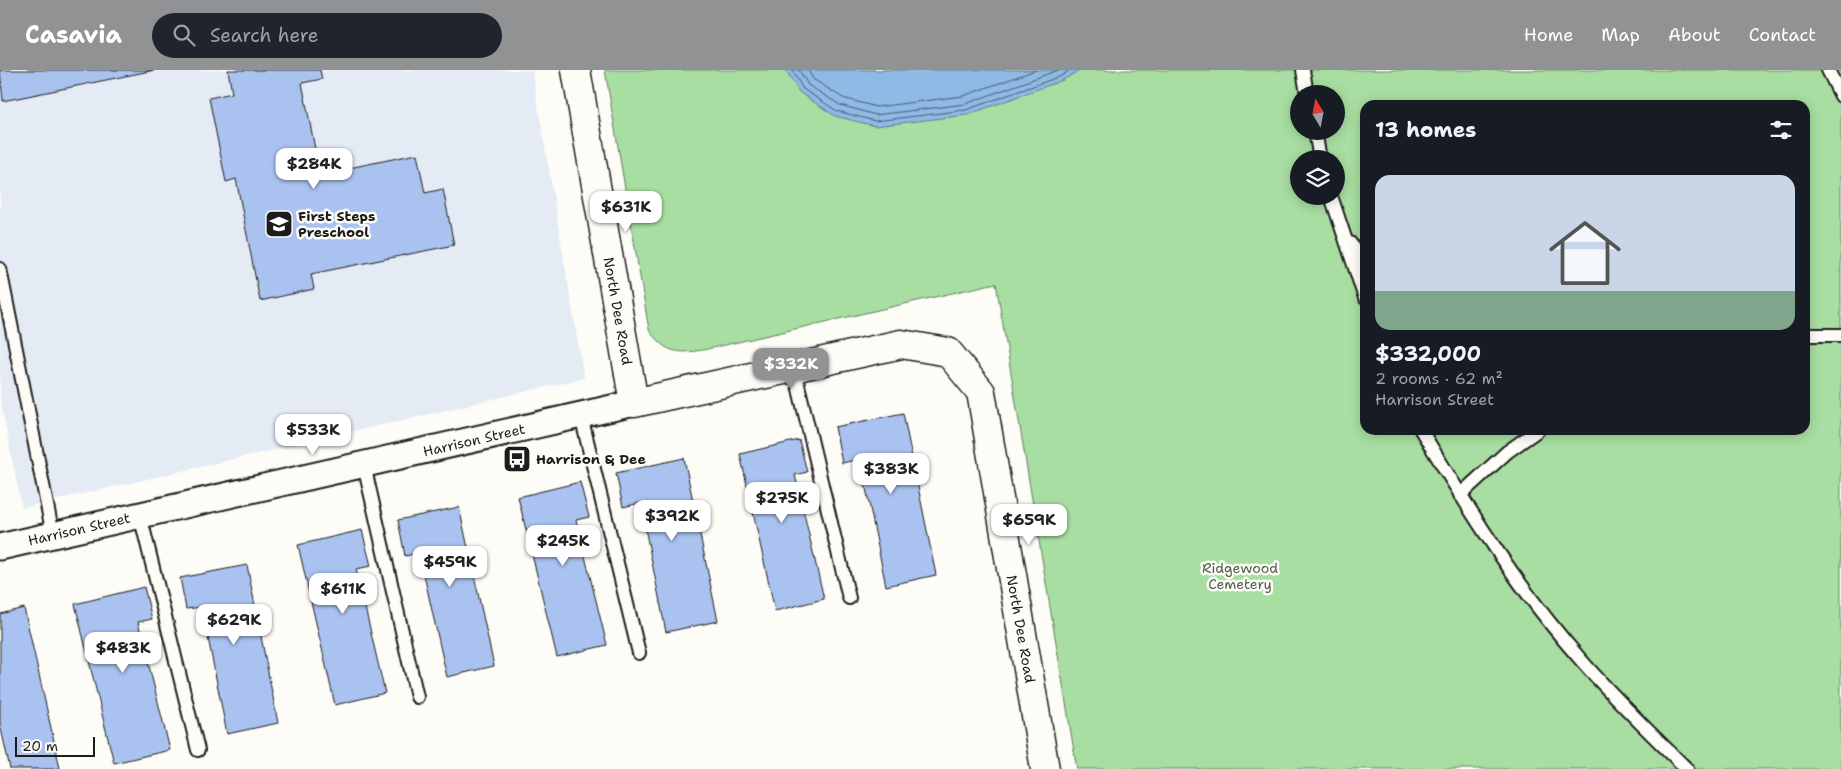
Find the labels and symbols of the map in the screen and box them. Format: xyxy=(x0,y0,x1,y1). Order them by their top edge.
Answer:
north arrow xyxy=(1290,85,1345,140)
pin: $284K xyxy=(279,148,349,190)
pin: $631K xyxy=(591,190,661,233)
place label: First Steps Preschool xyxy=(298,207,375,241)
school or university icon: First Steps Preschool xyxy=(264,209,294,239)
street label: North Dee Road xyxy=(600,256,636,366)
pin: $332K xyxy=(756,348,826,390)
pin: $533K xyxy=(278,414,348,456)
street label: Harrison Street xyxy=(421,420,527,460)
bus stop icon: Harrison & Dee xyxy=(502,444,532,474)
place label: Harrison & Dee xyxy=(536,450,646,468)
pin: $383K xyxy=(856,452,926,495)
pin: $275K xyxy=(747,482,817,524)
pin: $392K xyxy=(637,500,707,542)
pin: $659K xyxy=(994,504,1064,546)
street label: Harrison Street xyxy=(26,509,132,549)
pin: $245K xyxy=(528,524,598,567)
pin: $459K xyxy=(415,546,485,588)
park label: Ridgewood Cemetery xyxy=(1202,559,1278,593)
pin: $611K xyxy=(308,572,378,615)
street label: North Dee Road xyxy=(1003,574,1039,684)
pin: $629K xyxy=(199,604,269,646)
pin: $483K xyxy=(88,632,158,674)
scale bar xyxy=(15,734,95,757)

